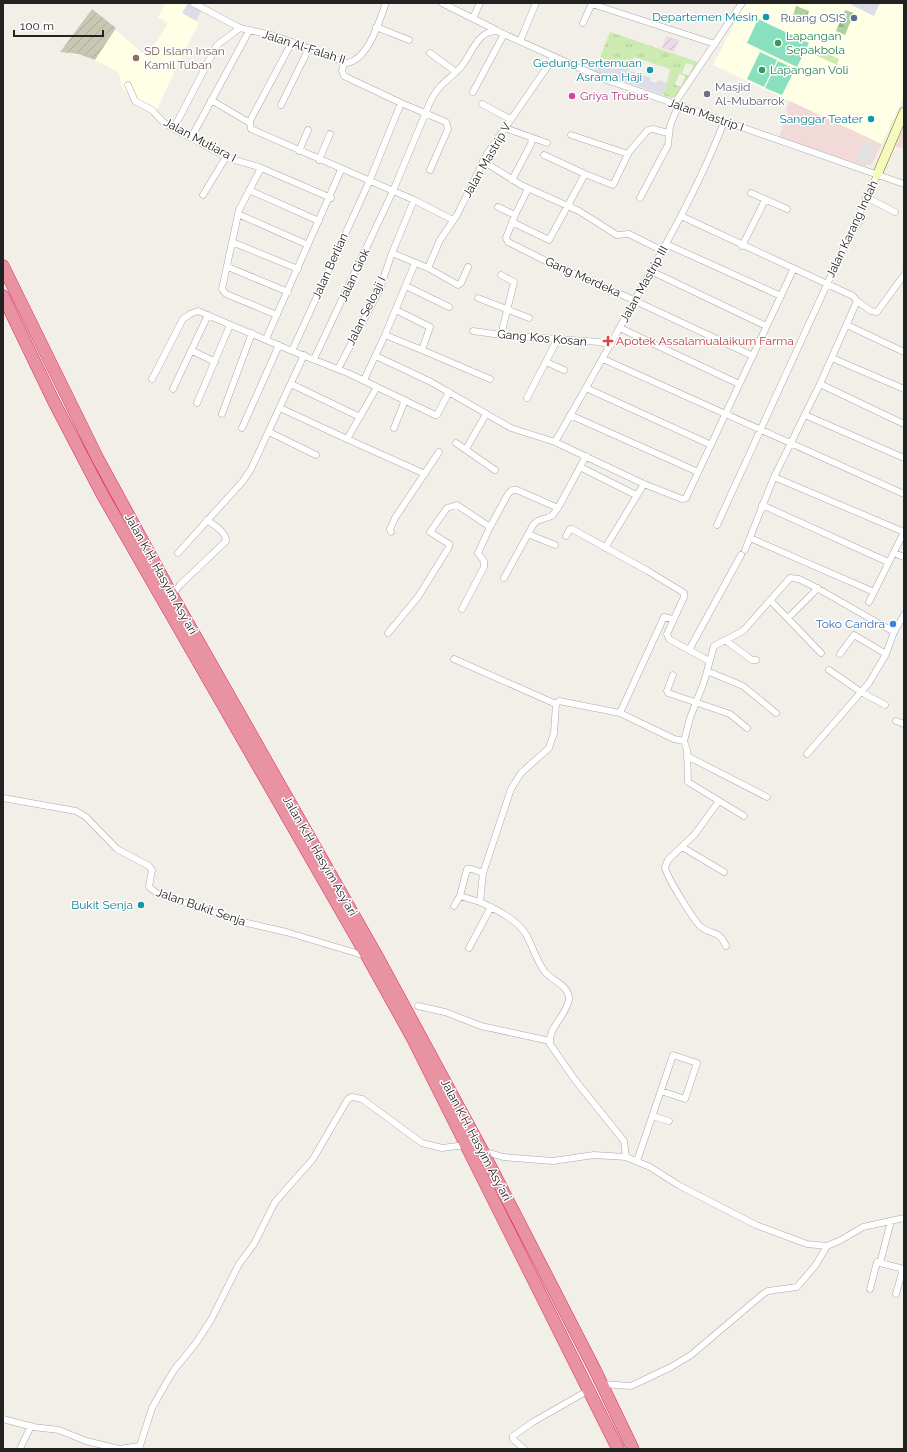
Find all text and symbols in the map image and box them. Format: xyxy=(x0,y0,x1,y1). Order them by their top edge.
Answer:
place label: Departemen Mesin xyxy=(652,10,758,24)
place label: Ruang OSIS xyxy=(781,11,846,25)
scale bar xyxy=(14,12,103,38)
marker: Departemen Mesin xyxy=(761,12,771,22)
marker: Ruang OSIS xyxy=(849,13,859,23)
text: 100 m xyxy=(20,19,54,33)
street label: Jalan Al-Falah II xyxy=(261,27,347,67)
place label: Lapangan Sepakbola xyxy=(786,29,845,57)
marker: Lapangan Sepakbola xyxy=(773,38,783,48)
place label: SD Islam Insan Kamil Tuban xyxy=(144,44,225,72)
marker: SD Islam Insan Kamil Tuban xyxy=(131,53,141,63)
place label: Gedung Pertemuan Asrama Haji xyxy=(533,56,642,84)
place label: Lapangan Voli xyxy=(770,63,848,77)
marker: Gedung Pertemuan Asrama Haji xyxy=(645,65,655,75)
marker: Lapangan Voli xyxy=(757,65,767,75)
place label: Masjid Al-Mubarrok xyxy=(715,80,785,108)
place label: Griya Trubus xyxy=(580,89,649,103)
marker: Masjid Al-Mubarrok xyxy=(702,89,712,99)
marker: Griya Trubus xyxy=(567,91,577,101)
street label: Jalan Mastrip I xyxy=(666,95,746,135)
place label: Sanggar Teater xyxy=(779,112,864,126)
marker: Sanggar Teater xyxy=(866,114,876,124)
street label: Jalan Mutiara I xyxy=(162,115,238,165)
street label: Jalan Mastrip V xyxy=(460,120,514,200)
street label: Jalan Karang Indah xyxy=(823,178,881,280)
street label: Jalan Berlian xyxy=(309,231,351,301)
street label: Jalan Mastrip III xyxy=(617,243,671,325)
street label: Jalan Giok xyxy=(336,246,373,304)
street label: Gang Merdeka xyxy=(543,254,623,300)
street label: Jalan Seloaji I xyxy=(343,274,389,348)
street label: Gang Kos Kosan xyxy=(497,327,587,349)
place label: Apotek Assalamualaikum Farma xyxy=(616,334,794,348)
marker: Apotek Assalamualaikum Farma xyxy=(603,336,613,346)
street label: Jalan K.H. Hasyim Asy'ari xyxy=(122,511,200,637)
place label: Toko Candra xyxy=(816,617,885,631)
marker: Toko Candra xyxy=(888,619,898,629)
street label: Jalan K.H. Hasyim Asy'ari xyxy=(280,794,360,918)
street label: Jalan Bukit Senja xyxy=(154,885,248,929)
place label: Bukit Senja xyxy=(71,898,133,912)
marker: Bukit Senja xyxy=(136,900,146,910)
street label: Jalan K.H. Hasyim Asy'ari xyxy=(438,1077,514,1203)

